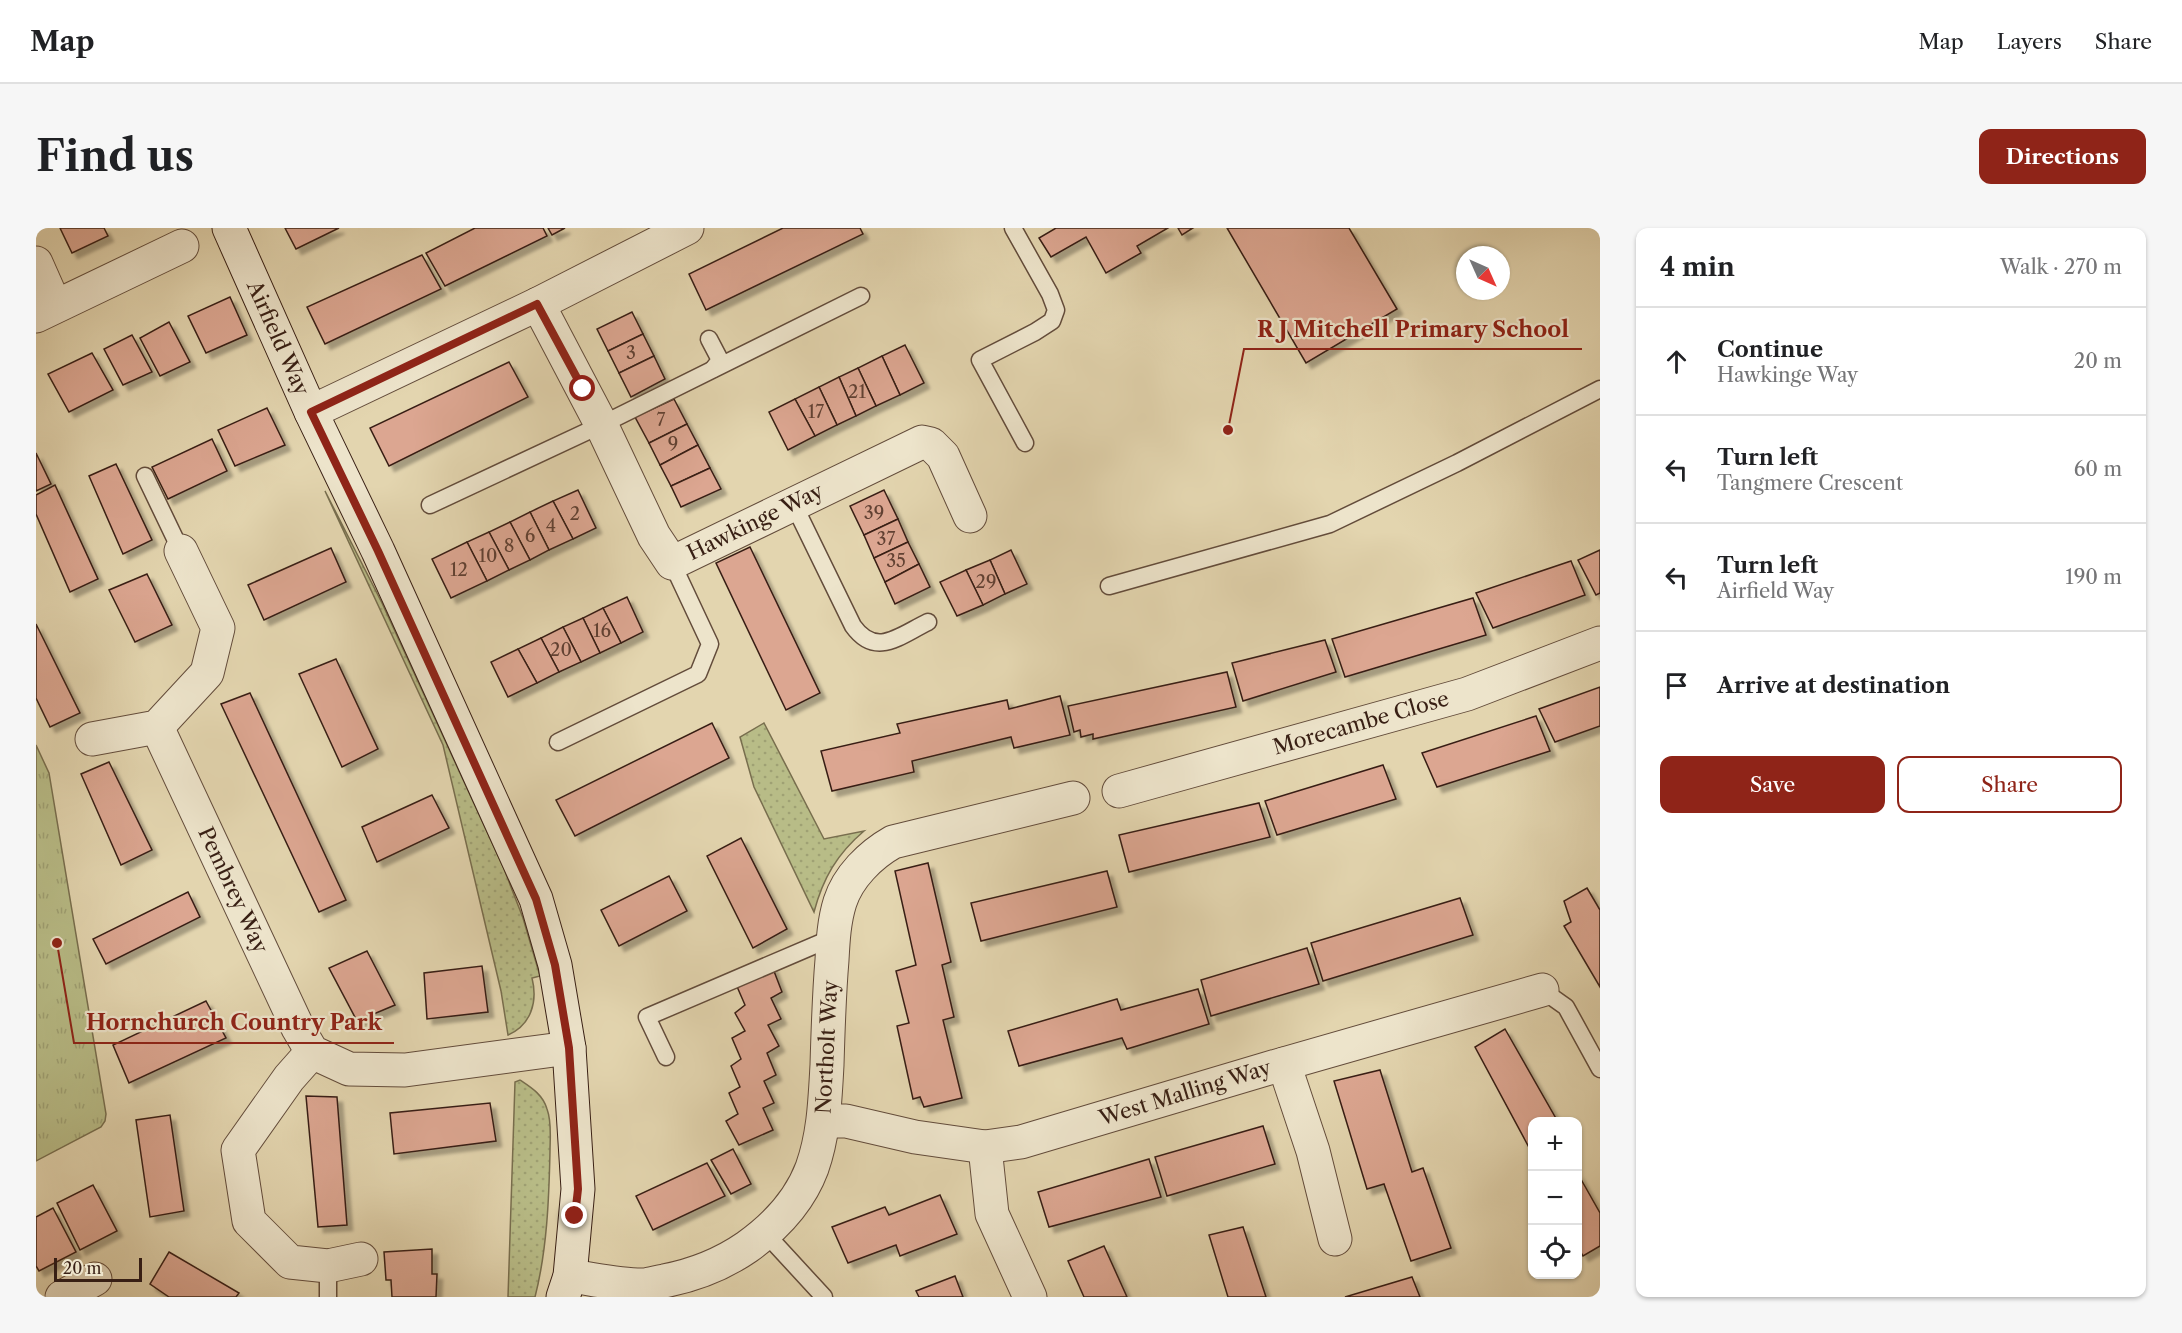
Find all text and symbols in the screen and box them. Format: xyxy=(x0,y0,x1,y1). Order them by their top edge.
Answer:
text: Map xyxy=(30,24,94,58)
text: Map xyxy=(1919,29,1964,54)
text: Layers xyxy=(1997,29,2062,54)
text: Share xyxy=(2095,29,2152,54)
button: Directions xyxy=(1979,129,2146,184)
text: Find us xyxy=(36,130,194,182)
north arrow xyxy=(1456,246,1510,300)
text: 4 min xyxy=(1660,251,1735,283)
text: Walk · 270 m xyxy=(2000,255,2122,279)
street label: Airfield Way xyxy=(242,276,315,399)
callout: R J Mitchell Primary School xyxy=(1244,309,1582,349)
text: R J Mitchell Primary School xyxy=(1257,316,1569,343)
text: Continue xyxy=(1717,336,1823,363)
house number: 3 xyxy=(626,342,636,364)
icon: ahead xyxy=(1660,345,1693,378)
text: 20 m xyxy=(2074,349,2122,373)
text: Hawkinge Way xyxy=(1717,363,1858,387)
route start xyxy=(569,375,595,401)
house number: 21 xyxy=(848,381,866,403)
house number: 17 xyxy=(808,401,824,423)
house number: 7 xyxy=(657,409,666,431)
house number: 9 xyxy=(668,433,678,455)
text: Turn left xyxy=(1717,444,1818,471)
icon: left xyxy=(1660,453,1693,486)
text: 60 m xyxy=(2074,457,2122,481)
text: Tangmere Crescent xyxy=(1717,471,1903,495)
street label: Hawkinge Way xyxy=(683,478,827,565)
house number: 39 xyxy=(864,502,884,524)
house number: 2 xyxy=(570,503,580,525)
house number: 4 xyxy=(546,515,556,537)
house number: 6 xyxy=(525,525,535,547)
house number: 37 xyxy=(877,528,896,550)
house number: 8 xyxy=(504,535,514,557)
house number: 10 xyxy=(479,545,497,567)
house number: 35 xyxy=(886,550,906,572)
text: Turn left xyxy=(1717,552,1818,579)
house number: 12 xyxy=(450,559,468,581)
icon: left xyxy=(1660,561,1693,594)
text: 190 m xyxy=(2065,565,2122,589)
house number: 29 xyxy=(976,571,996,593)
text: Airfield Way xyxy=(1717,579,1834,603)
house number: 16 xyxy=(593,620,611,642)
house number: 20 xyxy=(550,639,572,661)
icon: arrive xyxy=(1660,669,1693,702)
text: Arrive at destination xyxy=(1717,672,1950,699)
street label: Morecambe Close xyxy=(1270,685,1452,760)
button: Save xyxy=(1660,756,1885,813)
button: Share xyxy=(1897,756,2122,813)
street label: Pembrey Way xyxy=(193,823,274,957)
street label: Northolt Way xyxy=(811,979,843,1114)
callout: Hornchurch Country Park xyxy=(74,1003,394,1043)
text: Hornchurch Country Park xyxy=(86,1009,383,1036)
street label: West Malling Way xyxy=(1095,1054,1274,1131)
map controls xyxy=(1528,1117,1582,1279)
button: + xyxy=(1528,1117,1582,1171)
button: − xyxy=(1528,1171,1582,1225)
route end xyxy=(561,1202,587,1228)
button: locate xyxy=(1528,1225,1582,1279)
scale bar xyxy=(54,1255,142,1282)
text: 20 m xyxy=(63,1258,102,1278)

